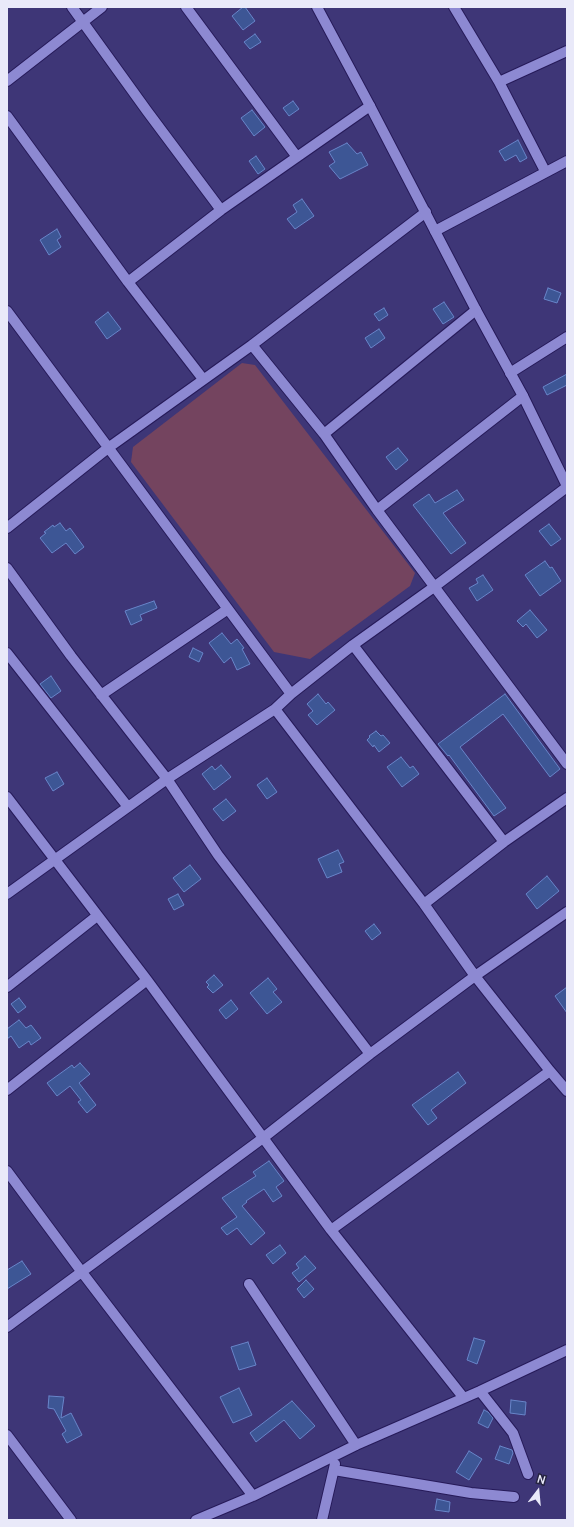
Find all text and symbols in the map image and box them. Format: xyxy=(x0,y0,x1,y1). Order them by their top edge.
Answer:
north arrow xyxy=(518,1471,558,1511)
text: N xyxy=(536,1471,547,1487)

